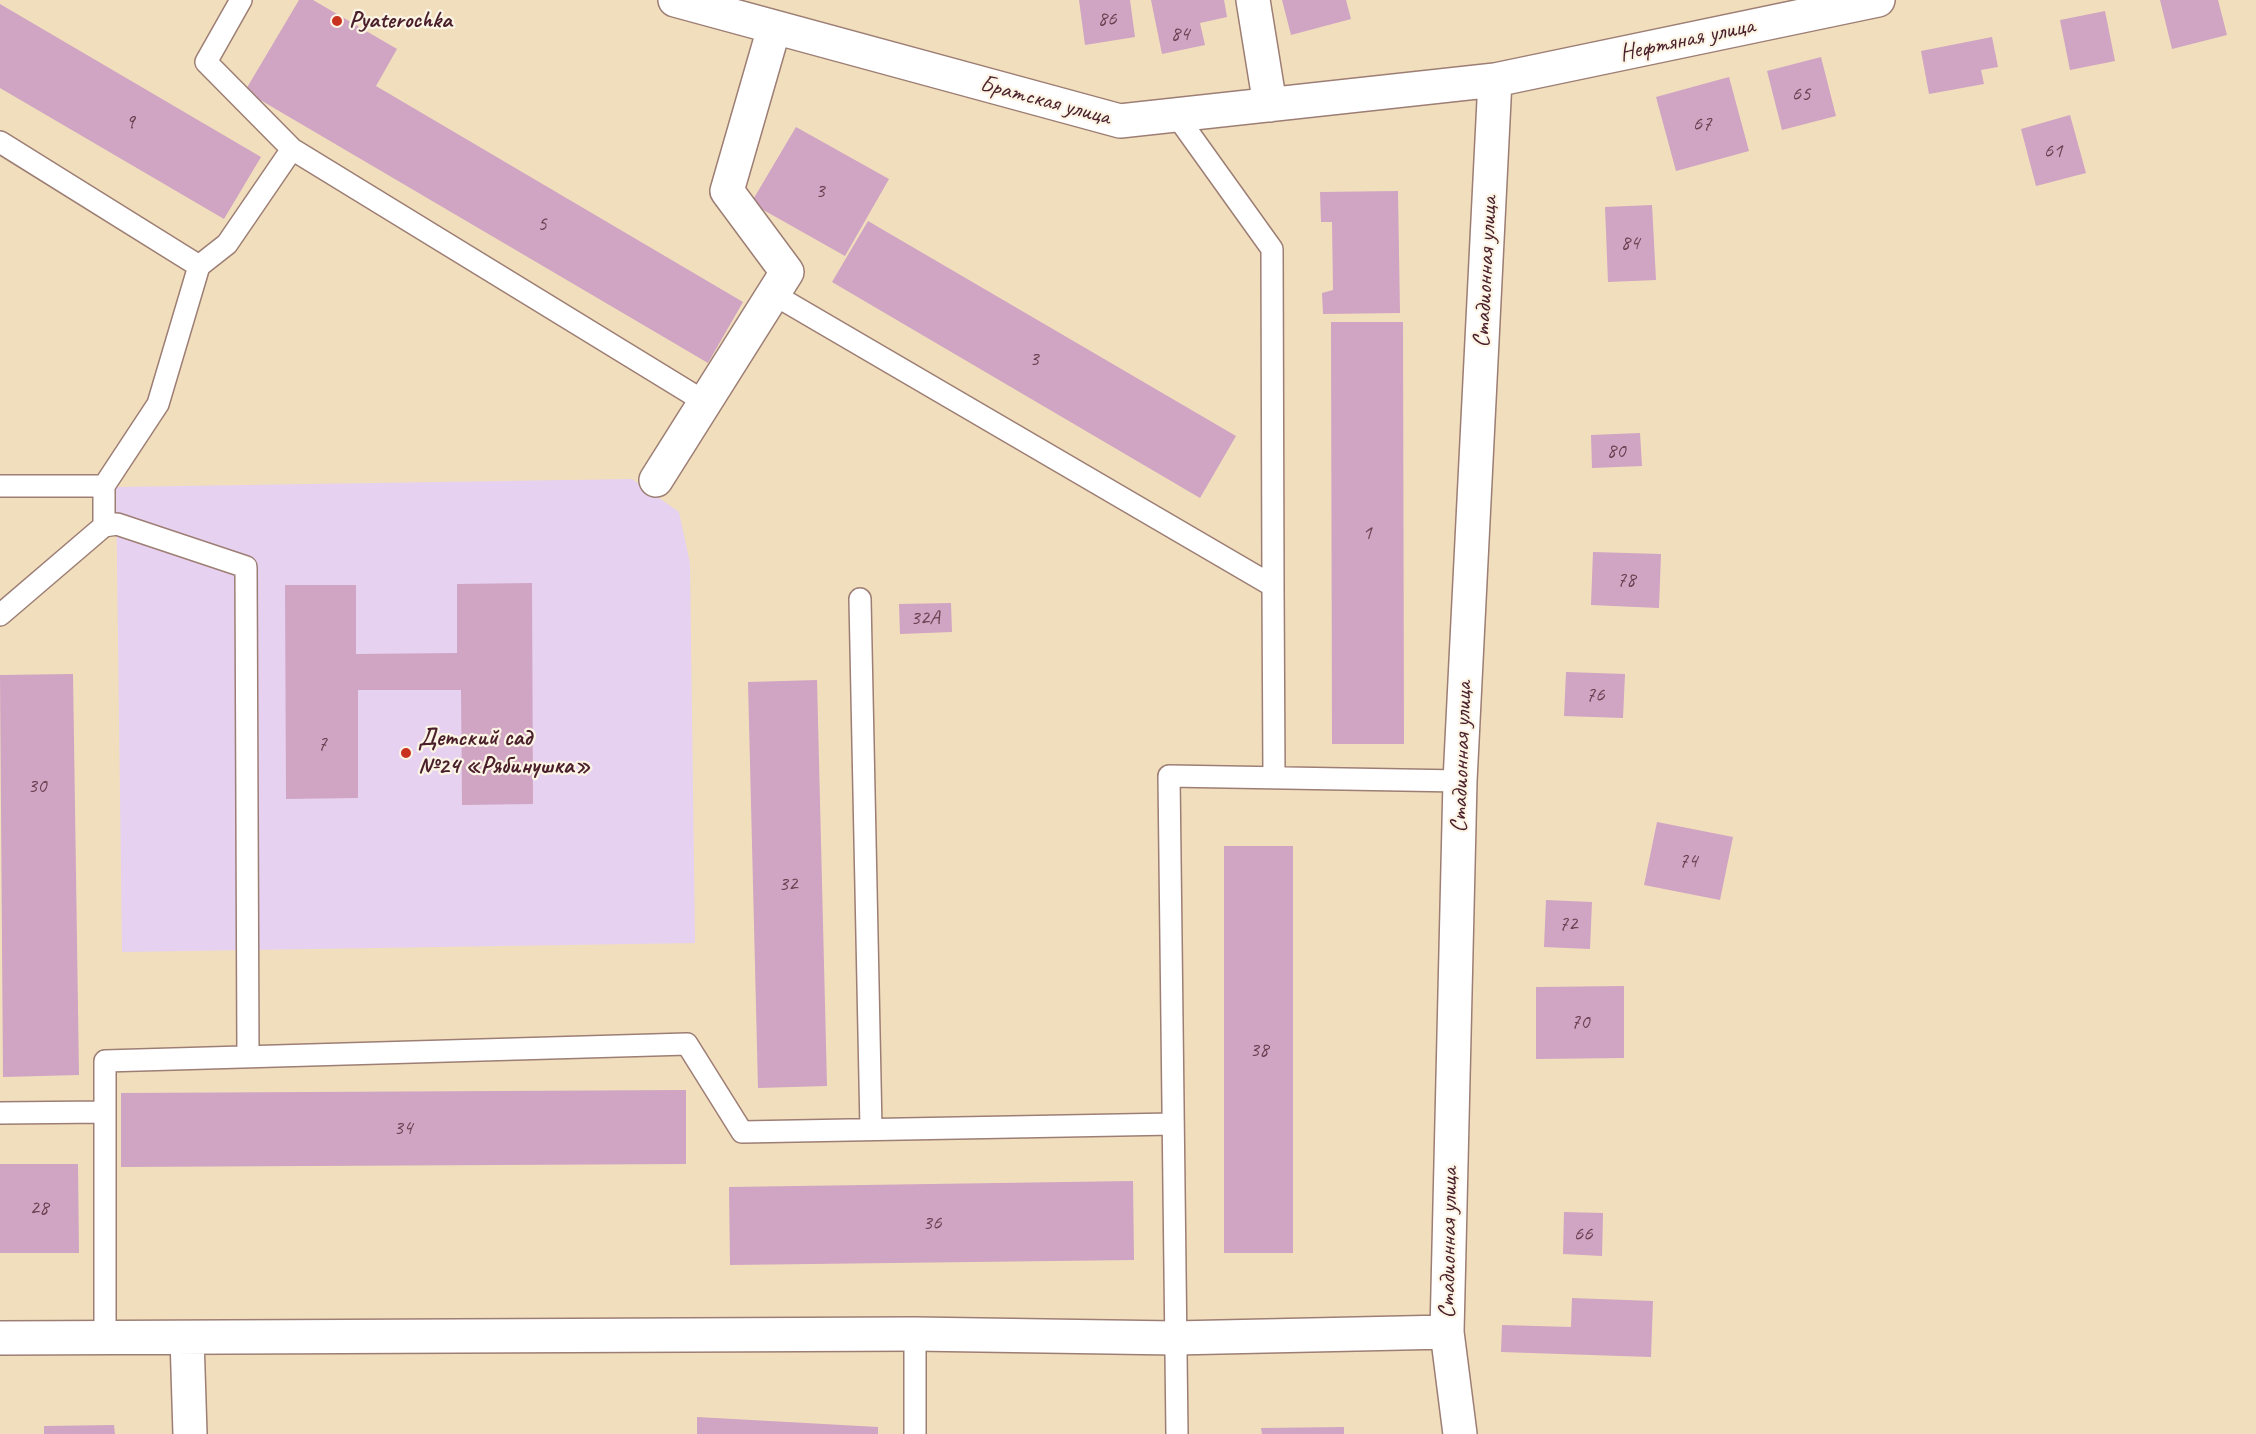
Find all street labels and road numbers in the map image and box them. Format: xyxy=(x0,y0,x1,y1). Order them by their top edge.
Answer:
street label: Нефтяная улица xyxy=(1617,12,1757,68)
street label: Братская улица xyxy=(977,70,1113,132)
street label: Стадионная улица xyxy=(1468,196,1504,348)
street label: Стадионная улица xyxy=(1445,681,1479,833)
street label: Стадионная улица xyxy=(1433,1167,1465,1319)

